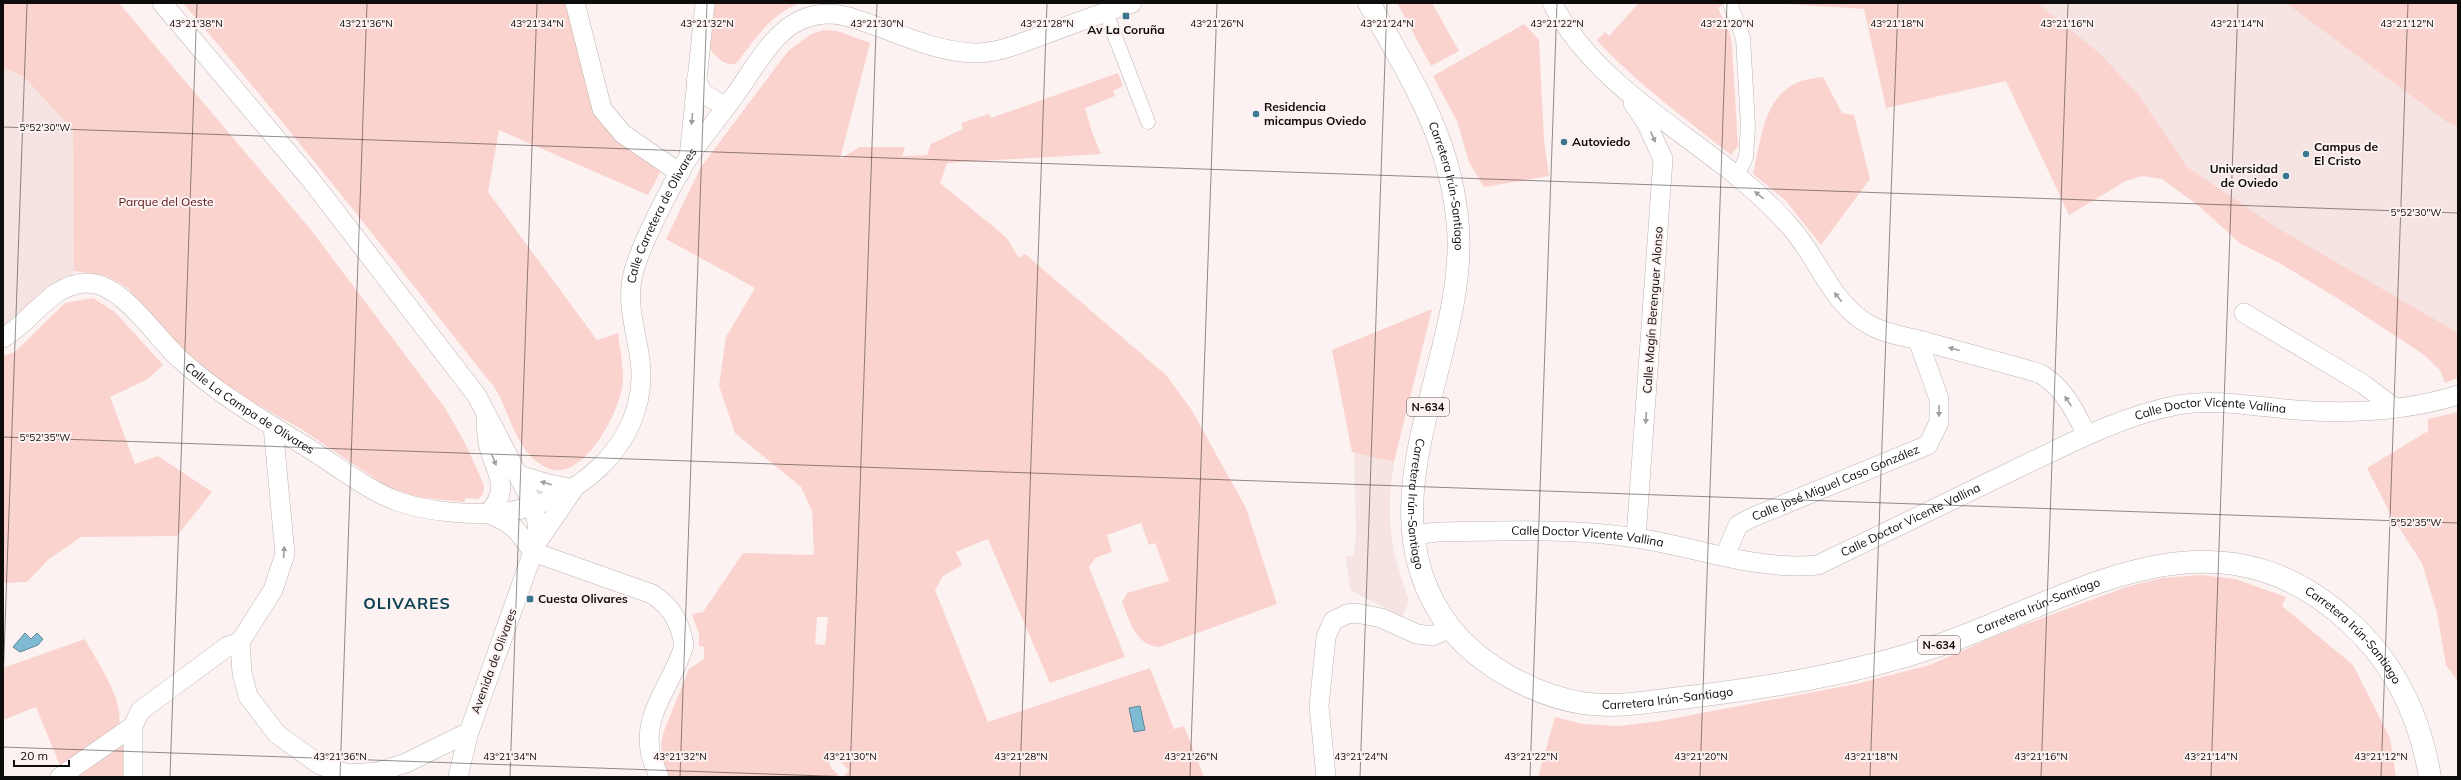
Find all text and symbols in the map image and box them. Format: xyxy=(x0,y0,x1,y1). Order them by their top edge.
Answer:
marker: Av La Coruña xyxy=(1121,11,1131,21)
text: 43°21'38"N xyxy=(169,17,223,30)
text: 43°21'36"N xyxy=(339,17,393,30)
text: 43°21'34"N xyxy=(510,17,564,30)
text: 43°21'32"N xyxy=(680,17,734,30)
text: 43°21'30"N xyxy=(850,17,904,30)
text: 43°21'28"N xyxy=(1020,17,1074,30)
text: 43°21'26"N xyxy=(1190,17,1244,30)
text: 43°21'24"N xyxy=(1360,17,1414,30)
text: 43°21'22"N xyxy=(1530,17,1584,30)
text: 43°21'20"N xyxy=(1700,17,1754,30)
text: 43°21'18"N xyxy=(1870,17,1924,30)
text: 43°21'16"N xyxy=(2040,17,2094,30)
text: 43°21'14"N xyxy=(2210,17,2264,30)
text: 43°21'12"N xyxy=(2380,17,2434,30)
place label: Av La Coruña xyxy=(1087,22,1165,37)
place label: Residencia micampus Oviedo xyxy=(1264,99,1366,128)
marker: Residencia micampus Oviedo xyxy=(1251,109,1261,119)
one-way arrow xyxy=(689,113,696,125)
street label: Carretera Irún-Santiago xyxy=(1425,119,1467,251)
text: 5°52'30"W xyxy=(20,121,70,134)
one-way arrow xyxy=(1650,131,1656,143)
place label: Autoviedo xyxy=(1572,134,1630,149)
marker: Autoviedo xyxy=(1559,137,1569,147)
place label: Campus de El Cristo xyxy=(2314,139,2379,168)
street label: Calle Carretera de Olivares xyxy=(623,145,700,284)
marker: Campus de El Cristo xyxy=(2301,149,2311,159)
place label: Universidad de Oviedo xyxy=(2210,161,2278,190)
marker: Universidad de Oviedo xyxy=(2281,171,2291,181)
one-way arrow xyxy=(1754,190,1765,199)
park label: Parque del Oeste xyxy=(119,194,213,209)
text: 5°52'30"W xyxy=(2391,206,2441,219)
street label: Calle Magín Berenguer Alonso xyxy=(1639,226,1666,394)
one-way arrow xyxy=(1834,292,1842,303)
one-way arrow xyxy=(1947,346,1960,352)
street label: Calle La Campa de Olivares xyxy=(182,359,317,457)
street label: Calle Doctor Vicente Vallina xyxy=(2133,394,2287,423)
one-way arrow xyxy=(2065,395,2072,407)
road number: N-634 xyxy=(1407,398,1449,416)
one-way arrow xyxy=(1936,405,1942,418)
one-way arrow xyxy=(1643,412,1650,424)
text: 5°52'35"W xyxy=(20,431,70,444)
street label: Carretera Irún-Santiago xyxy=(1405,437,1429,571)
street label: Calle José Miguel Caso González xyxy=(1750,441,1921,524)
one-way arrow xyxy=(491,454,497,466)
one-way arrow xyxy=(540,480,552,486)
street label: Calle Doctor Vicente Vallina xyxy=(1838,480,1983,560)
text: 5°52'35"W xyxy=(2391,516,2441,529)
street label: Calle Doctor Vicente Vallina xyxy=(1511,523,1665,550)
one-way arrow xyxy=(280,546,287,559)
street label: Carretera Irún-Santiago xyxy=(1974,574,2102,637)
street label: Carretera Irún-Santiago xyxy=(2302,583,2405,687)
place label: Cuesta Olivares xyxy=(538,591,628,606)
district label: OLIVARES xyxy=(363,593,451,613)
marker: Cuesta Olivares xyxy=(525,594,535,604)
street label: Avenida de Olivares xyxy=(468,606,520,715)
road number: N-634 xyxy=(1918,636,1960,654)
street label: Carretera Irún-Santiago xyxy=(1602,683,1734,712)
scale bar xyxy=(14,742,69,768)
text: 20 m xyxy=(20,748,48,763)
text: 43°21'36"N xyxy=(313,750,367,763)
text: 43°21'34"N xyxy=(483,750,537,763)
text: 43°21'32"N xyxy=(653,750,707,763)
text: 43°21'30"N xyxy=(823,750,877,763)
text: 43°21'28"N xyxy=(994,750,1048,763)
text: 43°21'26"N xyxy=(1164,750,1218,763)
text: 43°21'24"N xyxy=(1334,750,1388,763)
text: 43°21'22"N xyxy=(1504,750,1558,763)
text: 43°21'20"N xyxy=(1674,750,1728,763)
text: 43°21'18"N xyxy=(1844,750,1898,763)
text: 43°21'16"N xyxy=(2014,750,2068,763)
text: 43°21'14"N xyxy=(2184,750,2238,763)
text: 43°21'12"N xyxy=(2354,750,2408,763)

